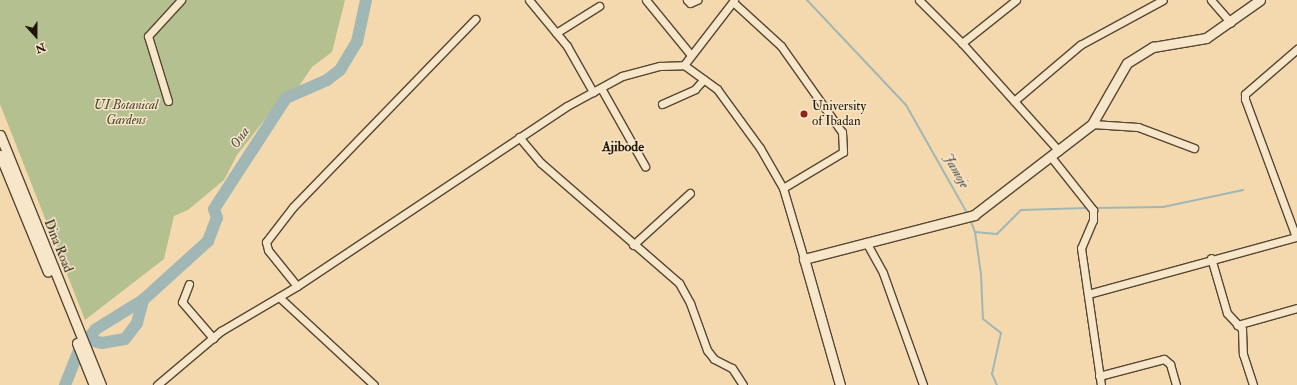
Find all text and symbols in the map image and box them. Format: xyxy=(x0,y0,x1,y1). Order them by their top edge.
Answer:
north arrow xyxy=(16,16,56,56)
text: N xyxy=(34,40,47,56)
park label: UI Botanical Gardens xyxy=(94,98,158,129)
place label: University of Ibadan xyxy=(812,99,866,130)
marker: University of Ibadan xyxy=(799,109,809,119)
water label: Ona xyxy=(227,124,253,152)
district label: Ajibode xyxy=(602,139,644,155)
water label: Jamoje xyxy=(939,151,973,191)
street label: Dina Road xyxy=(40,217,76,275)

